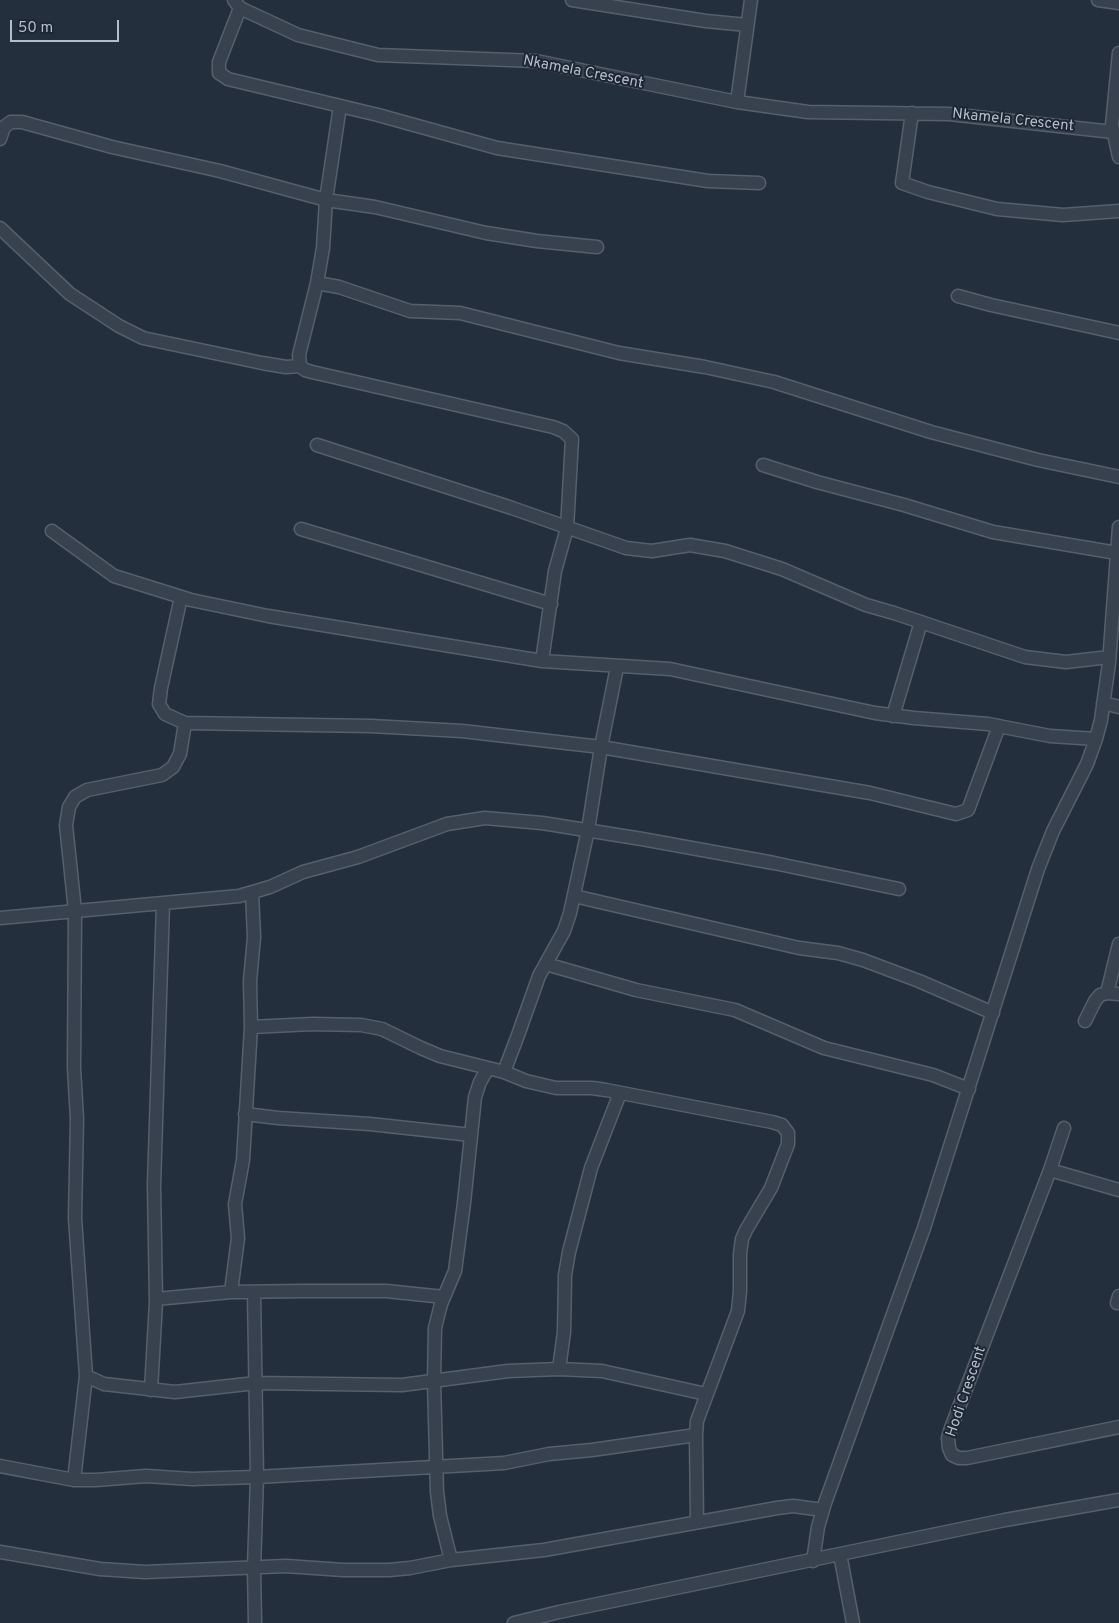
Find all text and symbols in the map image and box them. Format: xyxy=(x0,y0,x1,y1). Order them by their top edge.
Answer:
scale bar xyxy=(12,10,121,42)
text: 50 m xyxy=(18,19,53,38)
street label: Nkamela Crescent xyxy=(521,52,645,94)
street label: Nkamela Crescent xyxy=(951,106,1075,136)
street label: Hodi Crescent xyxy=(943,1344,991,1440)

